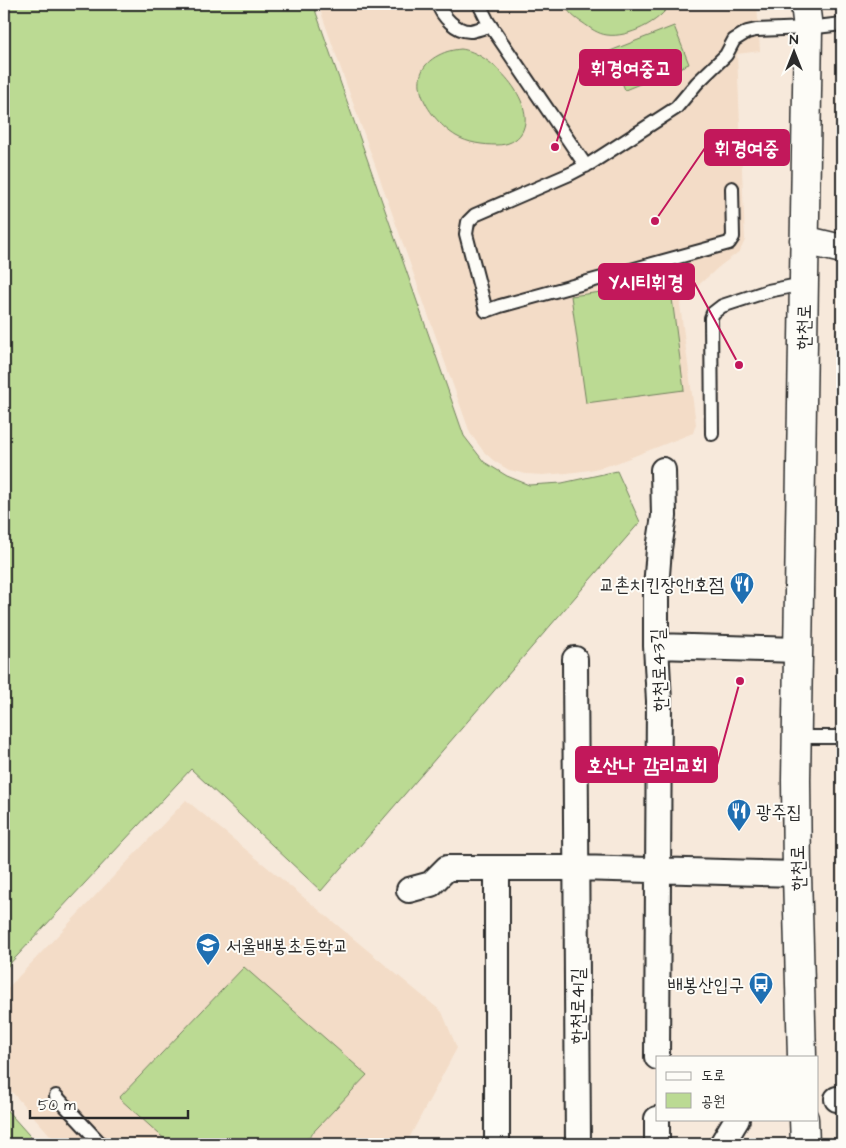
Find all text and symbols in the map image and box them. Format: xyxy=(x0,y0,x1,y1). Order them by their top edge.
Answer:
north arrow xyxy=(768,28,818,78)
text: N xyxy=(790,30,799,50)
callout: 휘경여중고 xyxy=(580,50,681,85)
text: 휘경여중고 xyxy=(591,55,671,83)
callout: 휘경여중 xyxy=(705,130,789,165)
text: 휘경여중 xyxy=(715,135,779,163)
callout: Y시티휘경 xyxy=(599,264,694,299)
text: Y시티휘경 xyxy=(608,269,684,297)
street label: 한천로 xyxy=(791,304,818,350)
restaurant icon: 교촌치킨장안1호점 xyxy=(729,571,755,605)
place label: 교촌치킨장안1호점 xyxy=(599,572,724,599)
street label: 한천로43길 xyxy=(645,628,674,712)
callout: 호산나 감리교회 xyxy=(576,747,717,782)
text: 호산나 감리교회 xyxy=(587,752,707,780)
restaurant icon: 광주집 xyxy=(726,798,752,832)
place label: 광주집 xyxy=(756,799,802,826)
street label: 한천로 xyxy=(785,845,812,891)
school or university icon: 서울배봉초등학교 xyxy=(195,932,221,966)
place label: 서울배봉초등학교 xyxy=(226,933,348,960)
street label: 한천로41길 xyxy=(565,968,592,1044)
bus stop icon: 배봉산입구 xyxy=(748,971,774,1005)
place label: 배봉산입구 xyxy=(668,972,744,999)
legend xyxy=(656,1056,818,1120)
text: 도로 xyxy=(701,1065,725,1086)
scale bar xyxy=(30,1088,188,1120)
text: 공원 xyxy=(701,1091,725,1112)
text: 50 m xyxy=(38,1095,76,1116)

